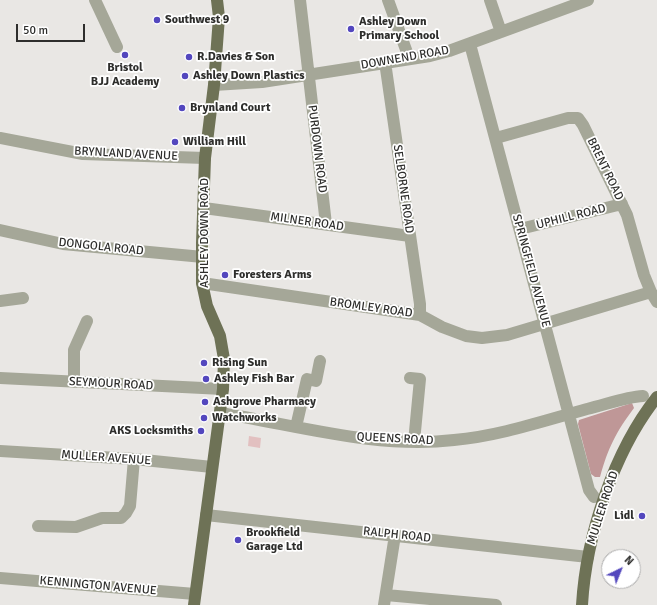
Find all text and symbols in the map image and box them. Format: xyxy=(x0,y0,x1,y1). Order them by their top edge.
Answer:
place label: Southwest 9 xyxy=(165,13,229,27)
marker: Southwest 9 xyxy=(152,15,162,25)
place label: Ashley Down Primary School xyxy=(359,15,439,43)
scale bar xyxy=(18,16,87,42)
text: 50 m xyxy=(23,23,48,38)
marker: Ashley Down Primary School xyxy=(346,24,356,34)
street label: DOWNEND ROAD xyxy=(360,43,450,73)
marker: Bristol BJJ Academy xyxy=(120,50,130,60)
place label: R.Davies & Son xyxy=(197,50,275,64)
marker: R.Davies & Son xyxy=(184,52,194,62)
place label: Bristol BJJ Academy xyxy=(91,61,159,89)
place label: Ashley Down Plastics xyxy=(193,69,305,83)
marker: Ashley Down Plastics xyxy=(180,71,190,81)
place label: Brynland Court xyxy=(190,101,270,115)
marker: Brynland Court xyxy=(177,103,187,113)
street label: PURDOWN ROAD xyxy=(304,104,330,194)
place label: William Hill xyxy=(183,135,246,149)
street label: BRENT ROAD xyxy=(584,135,626,203)
marker: William Hill xyxy=(170,137,180,147)
street label: BRYNLAND AVENUE xyxy=(74,144,178,164)
street label: SELBORNE ROAD xyxy=(390,144,416,234)
street label: ASHLEY DOWN ROAD xyxy=(198,178,212,288)
street label: UPHILL ROAD xyxy=(535,201,607,233)
street label: MILNER ROAD xyxy=(269,210,345,234)
street label: SPRINGFIELD AVENUE xyxy=(509,213,553,329)
street label: DONGOLA ROAD xyxy=(58,235,144,259)
place label: Foresters Arms xyxy=(233,268,312,282)
marker: Foresters Arms xyxy=(220,270,230,280)
street label: BROMLEY ROAD xyxy=(329,295,413,321)
place label: Rising Sun xyxy=(212,356,267,370)
marker: Rising Sun xyxy=(199,358,209,368)
place label: Ashley Fish Bar xyxy=(214,372,294,386)
marker: Ashley Fish Bar xyxy=(201,374,211,384)
street label: SEYMOUR ROAD xyxy=(68,375,154,393)
place label: Ashgrove Pharmacy xyxy=(213,395,316,409)
marker: Ashgrove Pharmacy xyxy=(200,397,210,407)
place label: Watchworks xyxy=(212,411,277,425)
marker: Watchworks xyxy=(199,413,209,423)
place label: AKS Locksmiths xyxy=(109,424,193,438)
marker: AKS Locksmiths xyxy=(196,426,206,436)
street label: QUEENS ROAD xyxy=(356,430,434,448)
street label: MULLER AVENUE xyxy=(61,448,151,468)
street label: MULLER ROAD xyxy=(584,469,622,547)
place label: Lidl xyxy=(614,509,634,523)
marker: Lidl xyxy=(637,511,647,521)
street label: RALPH ROAD xyxy=(362,524,432,546)
place label: Brookfield Garage Ltd xyxy=(246,526,303,554)
marker: Brookfield Garage Ltd xyxy=(233,535,243,545)
north arrow xyxy=(601,549,641,589)
text: N xyxy=(622,553,636,568)
street label: KENNINGTON AVENUE xyxy=(39,574,157,598)

